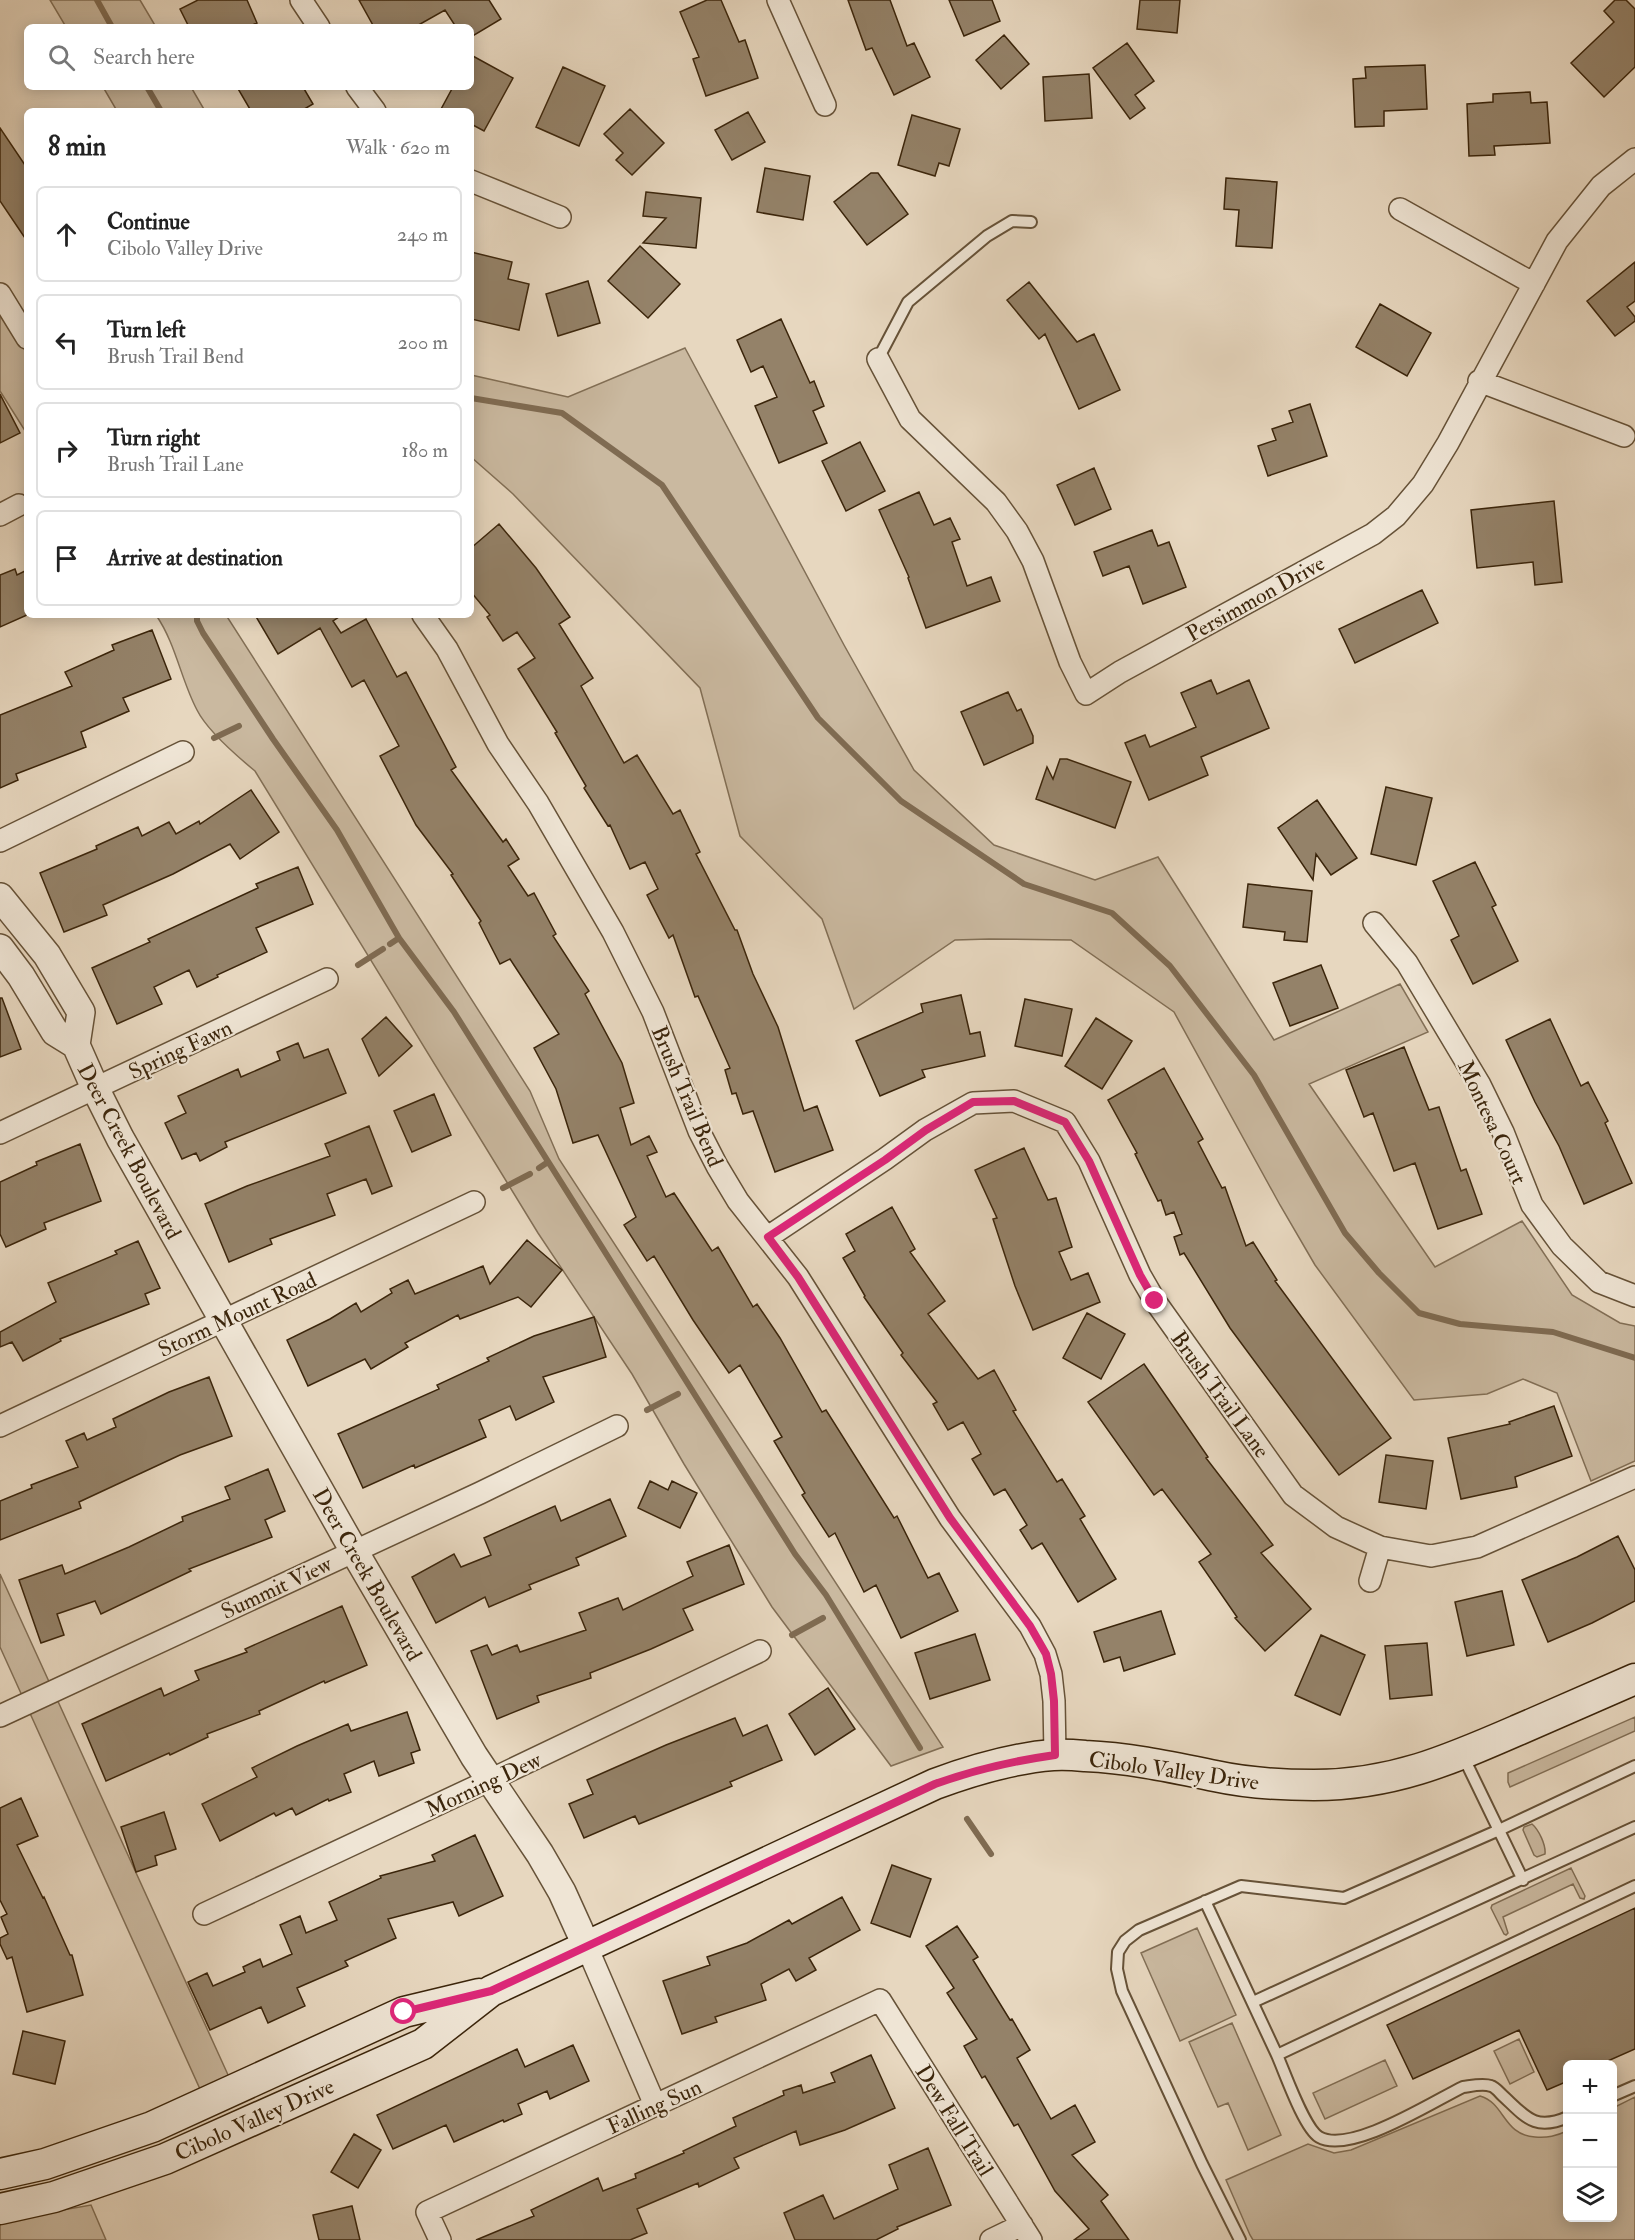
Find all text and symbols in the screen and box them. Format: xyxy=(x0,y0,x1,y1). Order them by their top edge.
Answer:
search box xyxy=(24,24,474,90)
icon: search xyxy=(45,41,78,74)
text: Search here xyxy=(93,43,195,71)
text: 8 min xyxy=(48,131,106,163)
text: Walk · 620 m xyxy=(346,135,450,160)
text: Continue xyxy=(107,208,190,236)
icon: ahead xyxy=(50,218,83,251)
text: 240 m xyxy=(397,222,448,247)
text: Cibolo Valley Drive xyxy=(107,236,263,261)
text: Turn left xyxy=(107,316,186,344)
icon: left xyxy=(50,326,83,359)
text: 200 m xyxy=(398,330,448,355)
text: Brush Trail Bend xyxy=(107,344,244,369)
text: Turn right xyxy=(107,424,200,452)
icon: right xyxy=(50,434,83,467)
text: 180 m xyxy=(401,438,448,463)
text: Brush Trail Lane xyxy=(107,452,244,477)
icon: arrive xyxy=(50,542,83,575)
text: Arrive at destination xyxy=(107,544,283,572)
street label: Persimmon Drive xyxy=(1181,549,1330,648)
street label: Spring Fawn xyxy=(124,1014,237,1087)
street label: Brush Trail Bend xyxy=(645,1022,729,1171)
street label: Montesa Court xyxy=(1451,1056,1533,1189)
street label: Deer Creek Boulevard xyxy=(71,1059,187,1244)
street label: Storm Mount Road xyxy=(154,1266,321,1364)
route end xyxy=(1141,1287,1167,1313)
street label: Brush Trail Lane xyxy=(1165,1326,1276,1464)
street label: Deer Creek Boulevard xyxy=(306,1483,428,1666)
street label: Summit View xyxy=(217,1550,337,1626)
street label: Cibolo Valley Drive xyxy=(1087,1745,1261,1797)
street label: Morning Dew xyxy=(421,1746,546,1824)
route start xyxy=(390,1998,416,2024)
street label: Dew Fall Trail xyxy=(909,2060,1000,2182)
map controls xyxy=(1563,2060,1617,2222)
button: + xyxy=(1563,2060,1617,2114)
street label: Cibolo Valley Drive xyxy=(170,2072,338,2168)
street label: Falling Sun xyxy=(603,2073,706,2141)
button: − xyxy=(1563,2114,1617,2168)
button: layers xyxy=(1563,2168,1617,2222)

